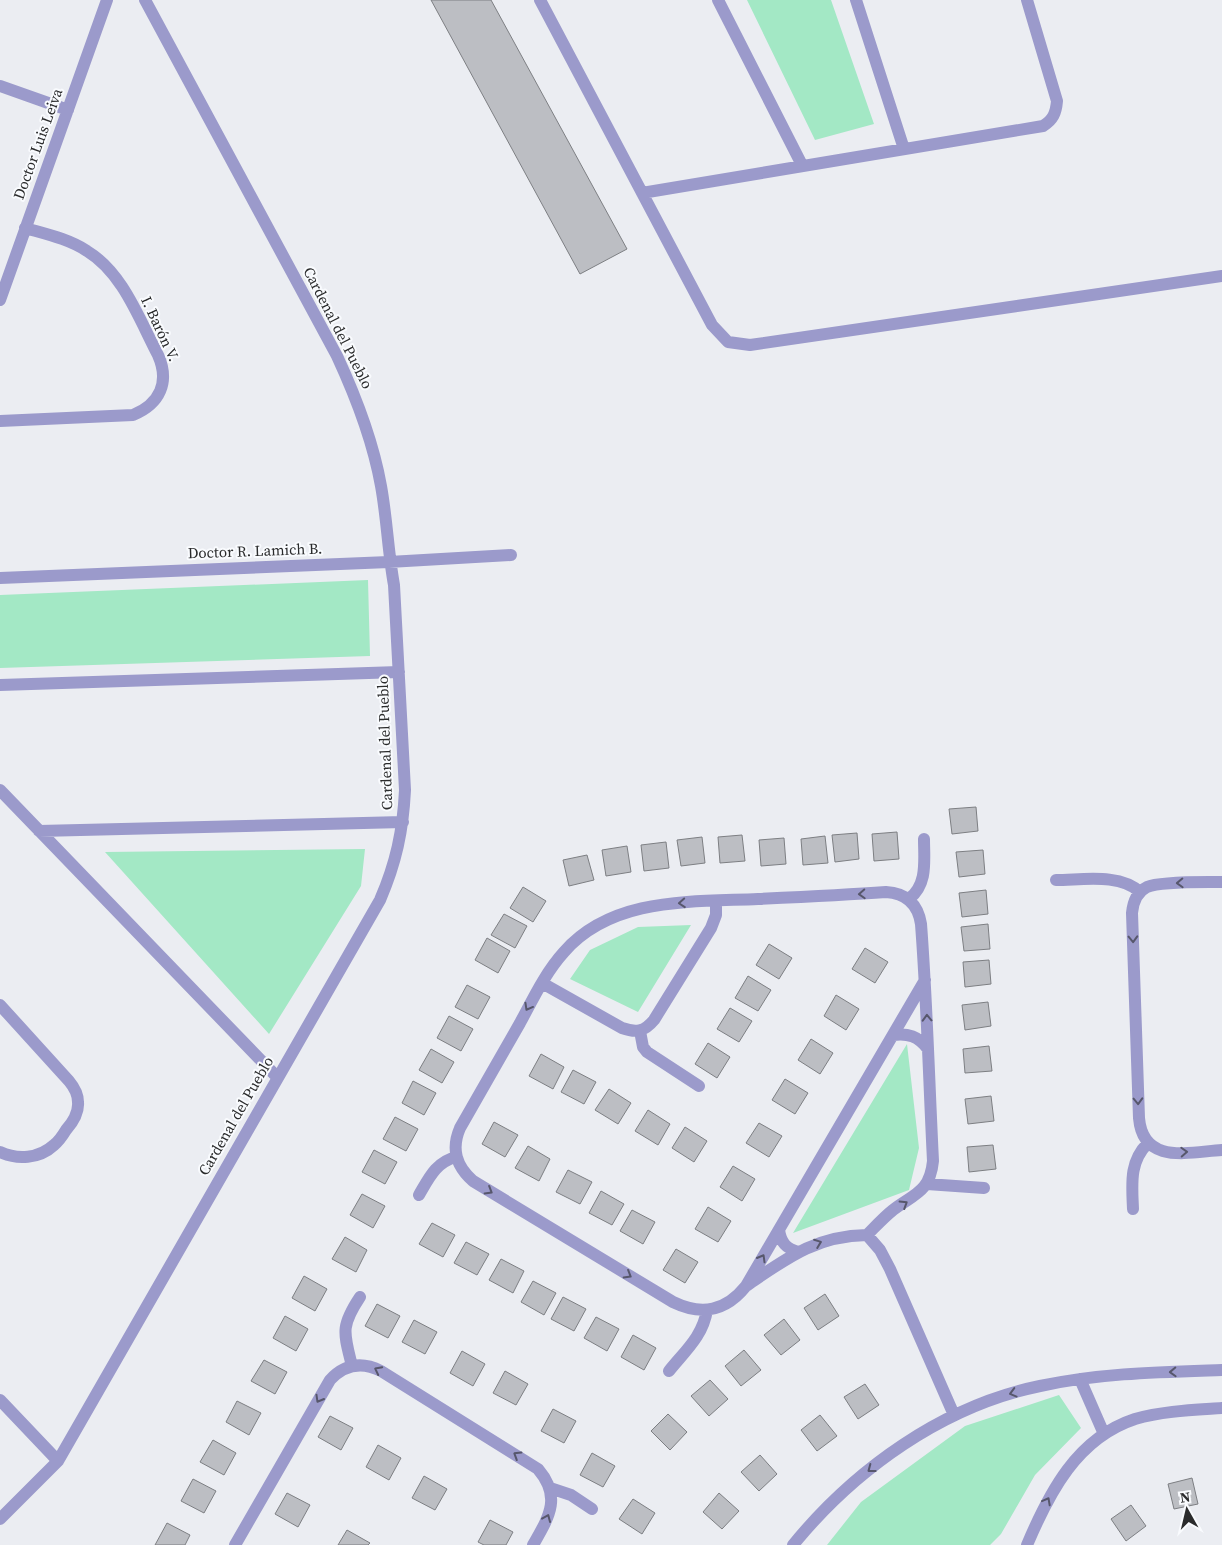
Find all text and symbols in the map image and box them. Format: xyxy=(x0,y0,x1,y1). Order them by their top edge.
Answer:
street label: Doctor Luis Leiva xyxy=(8,85,67,202)
street label: Cardenal del Pueblo xyxy=(299,263,378,392)
street label: I. Barón V. xyxy=(136,293,185,365)
street label: Doctor R. Lamich B. xyxy=(187,538,323,563)
street label: Cardenal del Pueblo xyxy=(372,676,397,810)
one-way arrow xyxy=(1176,878,1184,889)
one-way arrow xyxy=(858,888,866,899)
one-way arrow xyxy=(678,897,686,908)
one-way arrow xyxy=(1127,935,1138,943)
one-way arrow xyxy=(525,1002,535,1011)
one-way arrow xyxy=(921,1014,932,1022)
street label: Cardenal del Pueblo xyxy=(193,1052,278,1179)
one-way arrow xyxy=(1133,1098,1143,1105)
one-way arrow xyxy=(1180,1147,1188,1158)
one-way arrow xyxy=(483,1185,492,1195)
one-way arrow xyxy=(898,1200,907,1210)
one-way arrow xyxy=(813,1239,821,1249)
one-way arrow xyxy=(756,1255,766,1264)
one-way arrow xyxy=(623,1268,632,1278)
one-way arrow xyxy=(374,1366,383,1376)
one-way arrow xyxy=(1169,1367,1177,1377)
one-way arrow xyxy=(1008,1387,1017,1398)
one-way arrow xyxy=(315,1394,325,1403)
one-way arrow xyxy=(513,1451,522,1461)
one-way arrow xyxy=(868,1464,877,1472)
north arrow xyxy=(1162,1485,1212,1535)
text: N xyxy=(1179,1487,1192,1508)
one-way arrow xyxy=(1041,1497,1051,1506)
one-way arrow xyxy=(541,1514,552,1523)

